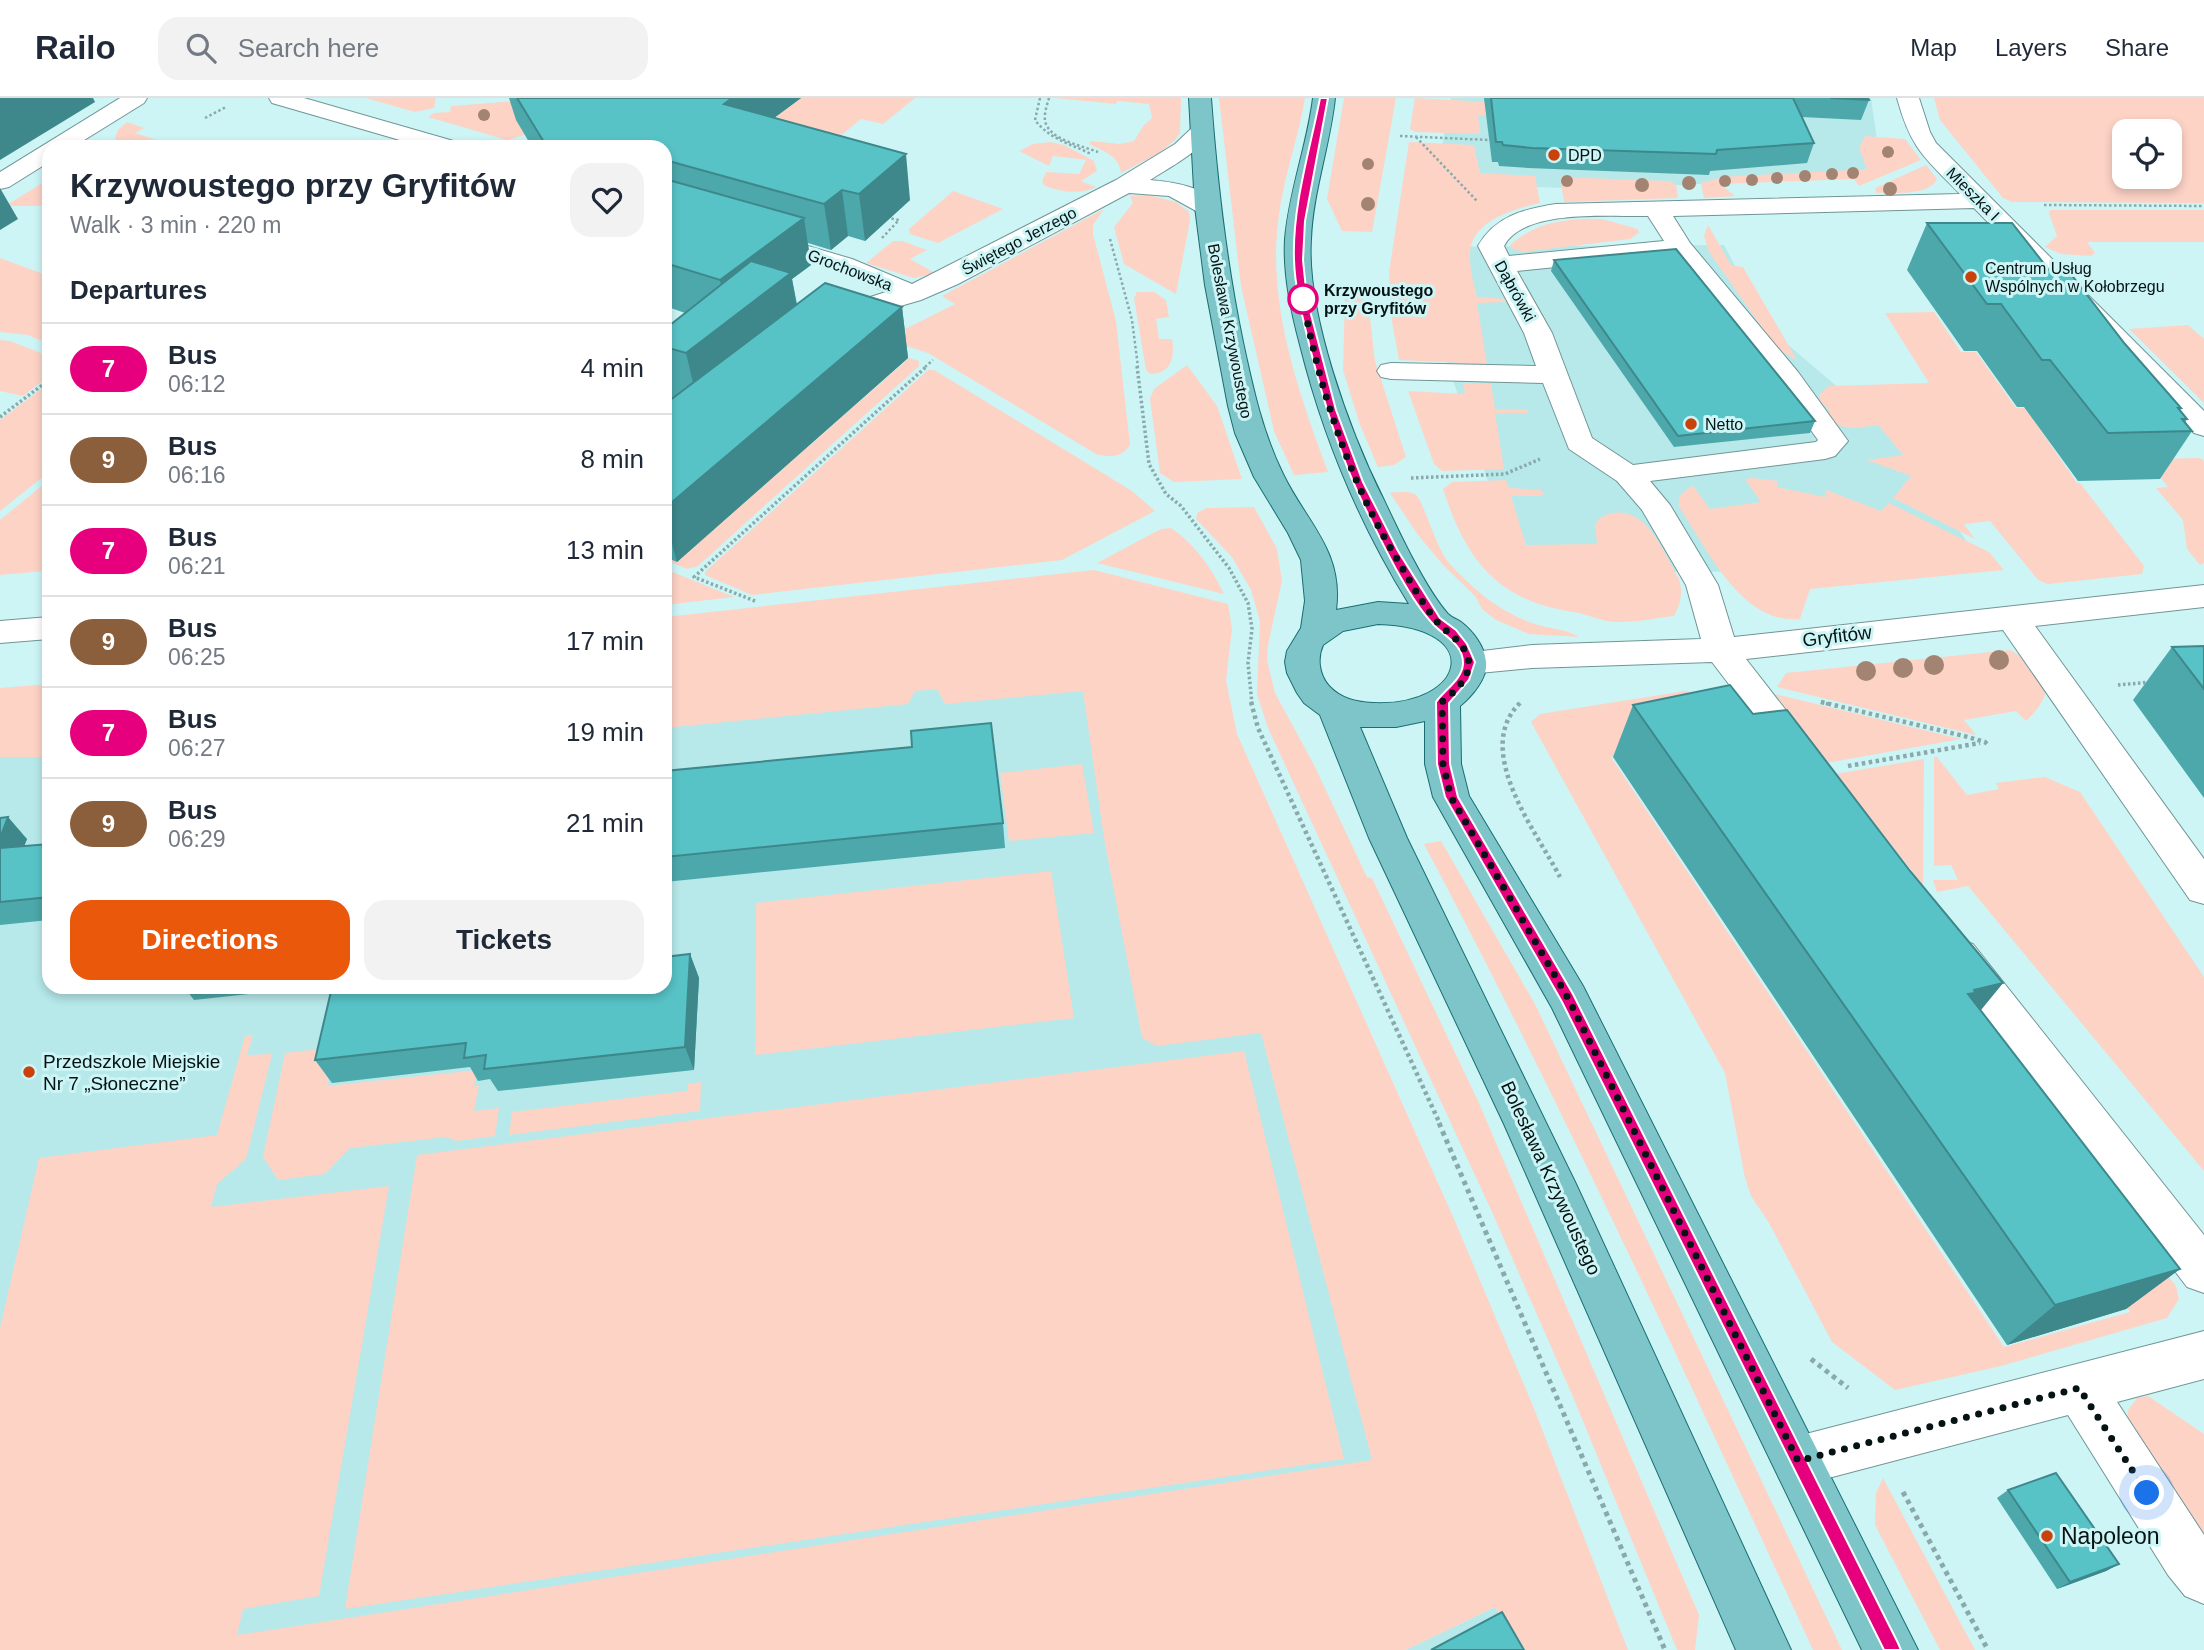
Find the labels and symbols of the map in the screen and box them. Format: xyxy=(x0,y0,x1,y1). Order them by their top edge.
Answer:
marker: DPD xyxy=(1546,147,1562,163)
place label: DPD xyxy=(1568,147,1602,164)
street label: Mieszka I xyxy=(1943,164,2003,224)
street label: Świętego Jerzego xyxy=(958,203,1079,278)
street label: Bolesława Krzywoustego xyxy=(1205,242,1255,420)
street label: Grochowska xyxy=(805,246,895,294)
street label: Dąbrówki xyxy=(1491,258,1539,324)
place label: Centrum Usług Wspólnych w Kołobrzegu xyxy=(1985,260,2165,295)
marker: Centrum Usług Wspólnych w Kołobrzegu xyxy=(1963,269,1979,285)
place label: Krzywoustego przy Gryfitów xyxy=(1324,282,1434,317)
marker: Krzywoustego przy Gryfitów xyxy=(1288,284,1318,314)
marker: Netto xyxy=(1683,416,1699,432)
place label: Netto xyxy=(1705,416,1743,433)
street label: Gryfitów xyxy=(1801,621,1873,651)
place label: Przedszkole Miejskie Nr 7 „Słoneczne” xyxy=(43,1051,220,1094)
marker: Przedszkole Miejskie Nr 7 „Słoneczne” xyxy=(21,1064,37,1080)
street label: Bolesława Krzywoustego xyxy=(1497,1078,1605,1278)
your location xyxy=(2129,1475,2164,1510)
place label: Napoleon xyxy=(2061,1523,2159,1549)
marker: Napoleon xyxy=(2039,1528,2055,1544)

